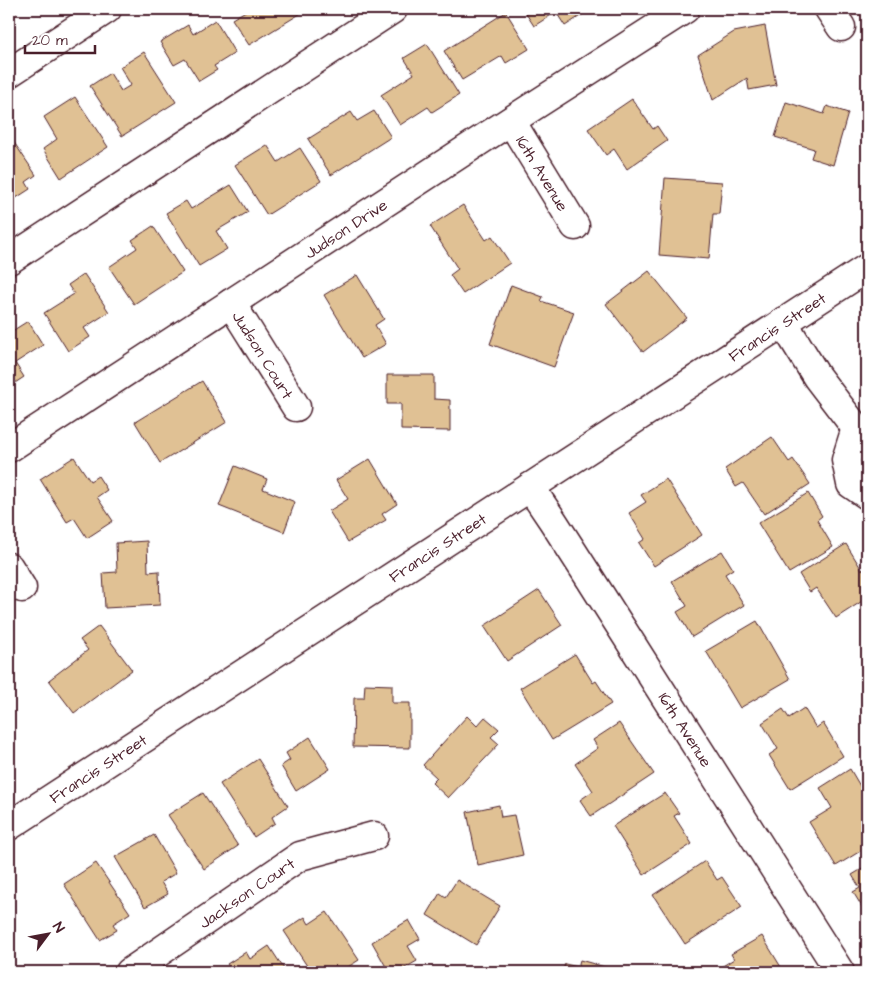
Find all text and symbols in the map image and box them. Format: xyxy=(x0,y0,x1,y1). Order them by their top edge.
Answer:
scale bar xyxy=(25,22,95,54)
text: 20 m xyxy=(32,30,68,51)
street label: 16th Avenue xyxy=(510,132,574,216)
street label: Judson Drive xyxy=(300,194,392,264)
street label: Francis Street xyxy=(724,287,831,367)
street label: Judson Court xyxy=(227,307,299,404)
street label: Francis Street xyxy=(385,508,491,588)
street label: 16th Avenue xyxy=(653,688,717,772)
street label: Francis Street xyxy=(45,729,152,809)
street label: Jackson Court xyxy=(195,852,300,934)
north arrow xyxy=(22,908,72,958)
text: N xyxy=(47,919,69,937)

